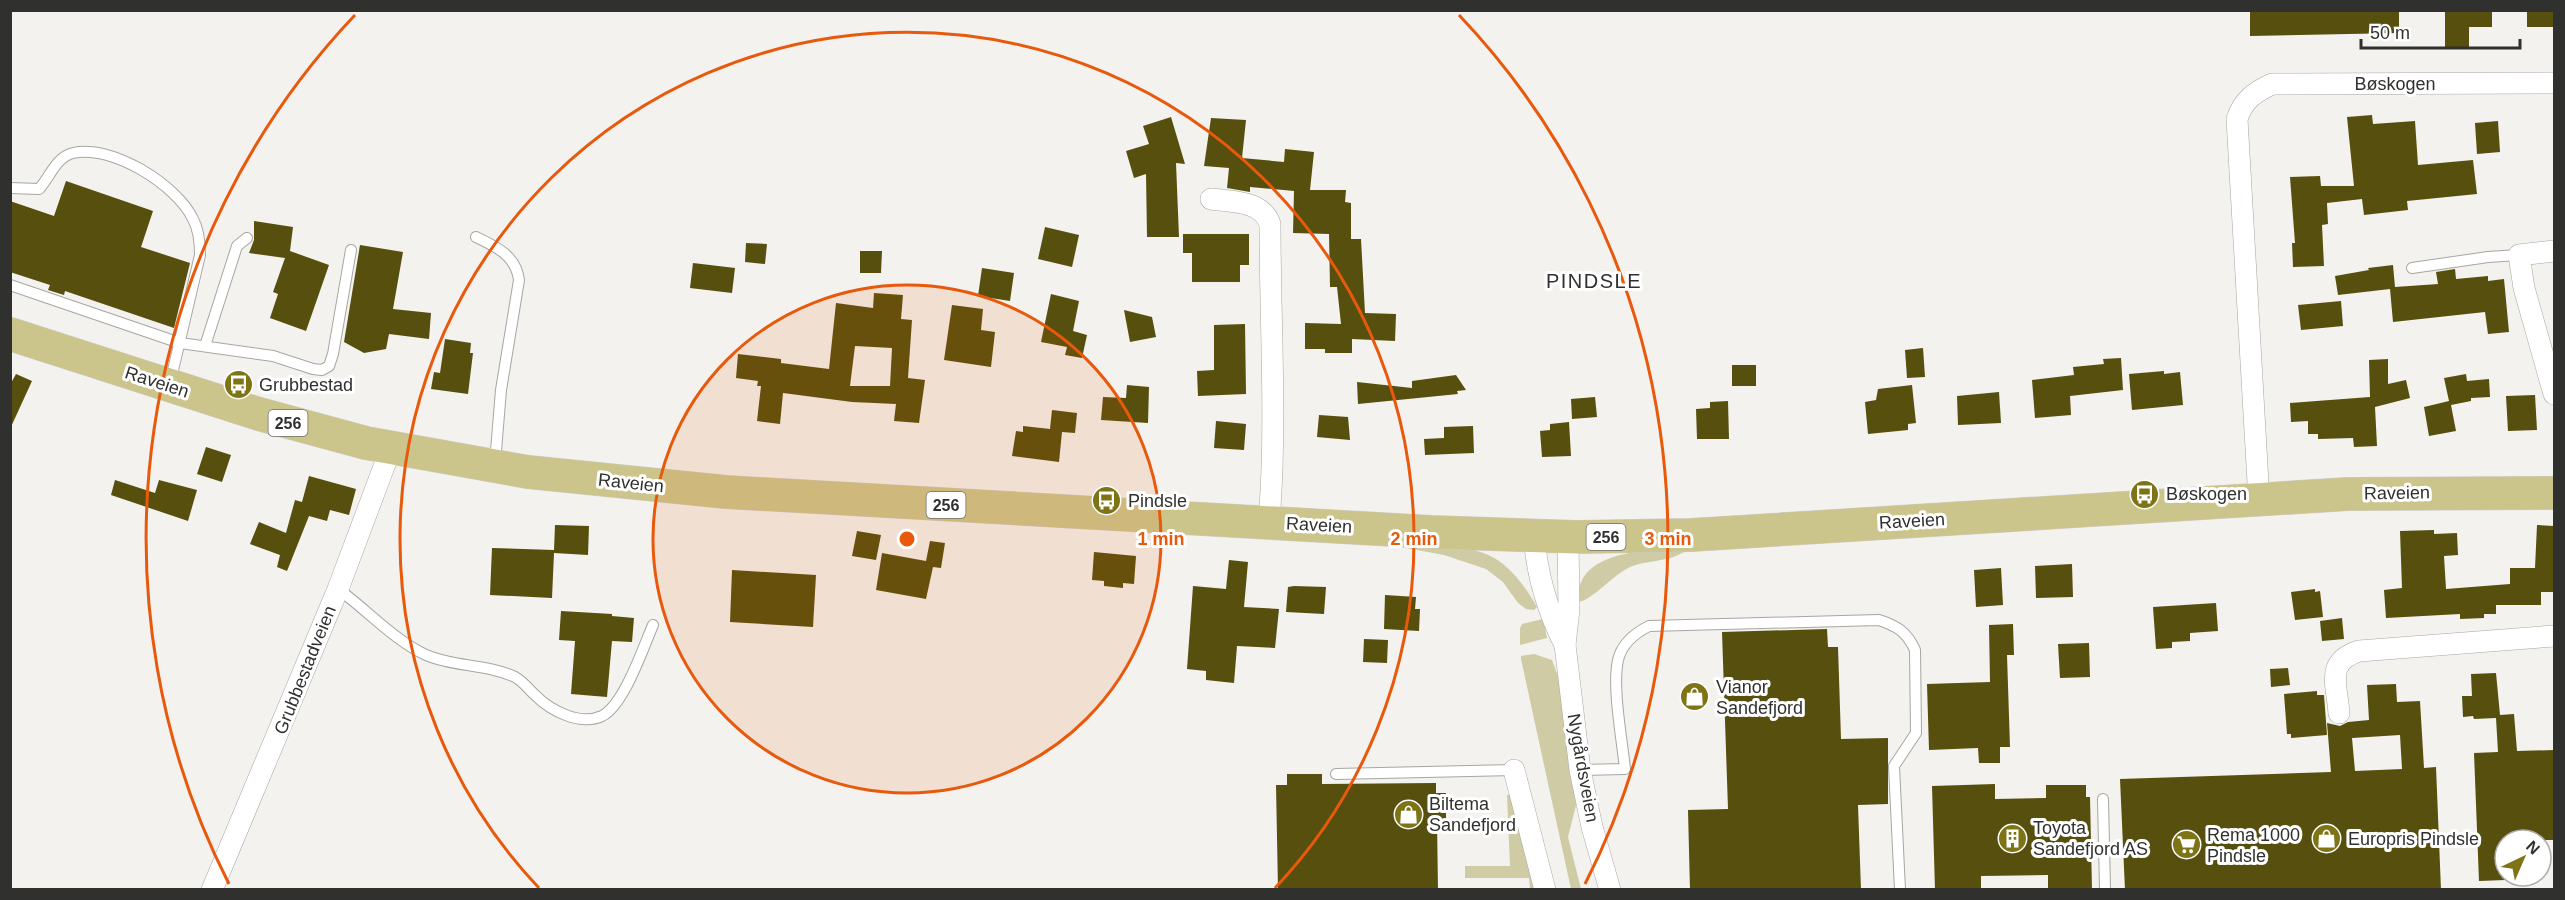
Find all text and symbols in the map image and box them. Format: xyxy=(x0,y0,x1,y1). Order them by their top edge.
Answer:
scale bar xyxy=(2361,12,2520,50)
text: 50 m xyxy=(2370,23,2410,43)
street label: Bøskogen xyxy=(2354,74,2436,94)
district label: PINDSLE xyxy=(1546,270,1642,292)
street label: Raveien xyxy=(123,362,191,402)
bus stop icon: Grubbestad xyxy=(222,369,254,401)
place label: Grubbestad xyxy=(259,375,353,395)
road number: 256 xyxy=(268,410,308,436)
street label: Raveien xyxy=(597,470,665,496)
bus stop icon: Bøskogen xyxy=(2129,478,2161,510)
street label: Raveien xyxy=(2364,482,2430,504)
place label: Bøskogen xyxy=(2166,484,2247,504)
bus stop icon: Pindsle xyxy=(1091,485,1123,517)
place label: Pindsle xyxy=(1128,491,1187,511)
road number: 256 xyxy=(926,492,966,518)
street label: Raveien xyxy=(1878,509,1946,533)
street label: Raveien xyxy=(1285,513,1353,537)
road number: 256 xyxy=(1586,524,1626,550)
centre of rings xyxy=(897,529,917,549)
text: 1 min xyxy=(1137,529,1185,549)
text: 2 min xyxy=(1390,529,1438,549)
text: 3 min xyxy=(1644,529,1692,549)
street label: Grubbestadveien xyxy=(270,603,340,737)
place label: Vianor Sandefjord xyxy=(1716,677,1803,718)
shop icon: Vianor Sandefjord xyxy=(1679,681,1711,713)
street label: Nygårdsveien xyxy=(1564,712,1602,824)
place label: Biltema Sandefjord xyxy=(1429,794,1516,835)
shop icon: Biltema Sandefjord xyxy=(1392,798,1424,830)
place label: Toyota Sandefjord AS xyxy=(2033,818,2148,859)
building icon: Toyota Sandefjord AS xyxy=(1996,822,2028,854)
shop icon: Europris Pindsle xyxy=(2311,823,2343,855)
place label: Rema 1000 Pindsle xyxy=(2207,825,2300,866)
north arrow xyxy=(2493,828,2553,888)
supermarket icon: Rema 1000 Pindsle xyxy=(2170,829,2202,861)
place label: Europris Pindsle xyxy=(2348,829,2479,849)
text: N xyxy=(2523,837,2543,858)

